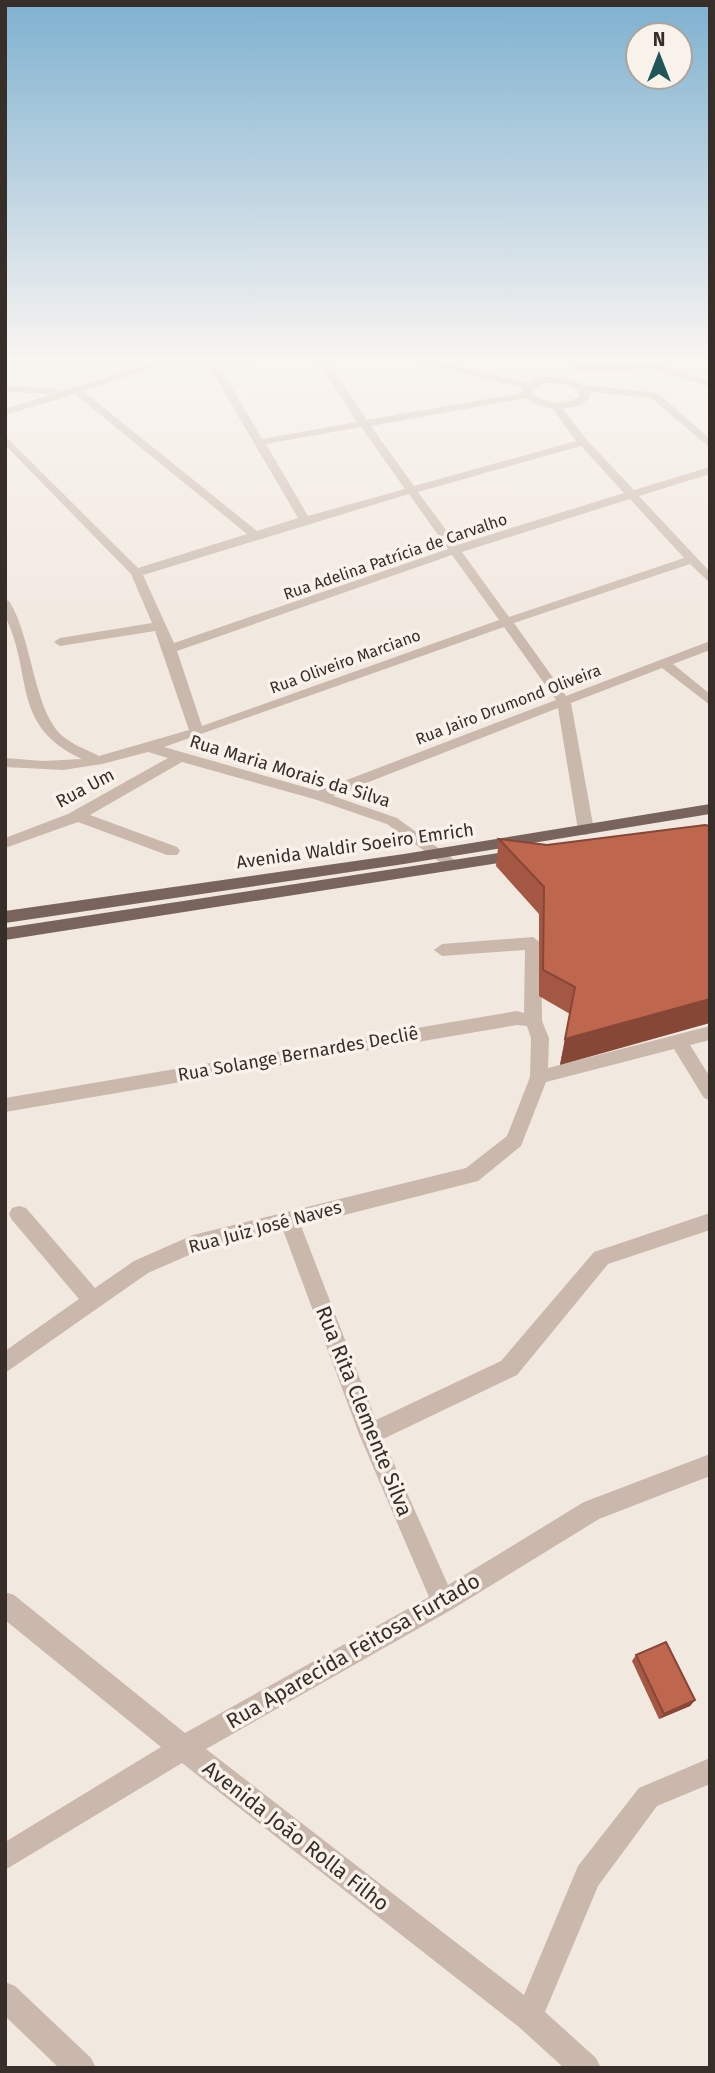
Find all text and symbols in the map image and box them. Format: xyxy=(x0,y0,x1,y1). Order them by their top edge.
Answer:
north arrow xyxy=(624,21,694,91)
text: N xyxy=(653,28,665,51)
street label: Rua Adelina Patrícia de Carvalho xyxy=(281,509,510,604)
street label: Rua Oliveiro Marciano xyxy=(267,625,423,698)
street label: Rua Jairo Drumond Oliveira xyxy=(413,660,604,749)
street label: Rua Maria Morais da Silva xyxy=(187,730,393,812)
street label: Rua Um xyxy=(52,763,118,813)
street label: Avenida Waldir Soeiro Emrich xyxy=(235,818,475,874)
street label: Rua Solange Bernardes Decliê xyxy=(176,1022,420,1086)
street label: Rua Juiz José Naves xyxy=(186,1196,344,1258)
street label: Rua Rita Clemente Silva xyxy=(310,1302,418,1520)
street label: Rua Aparecida Feitosa Furtado xyxy=(222,1568,484,1734)
street label: Avenida João Rolla Filho xyxy=(198,1755,394,1917)

